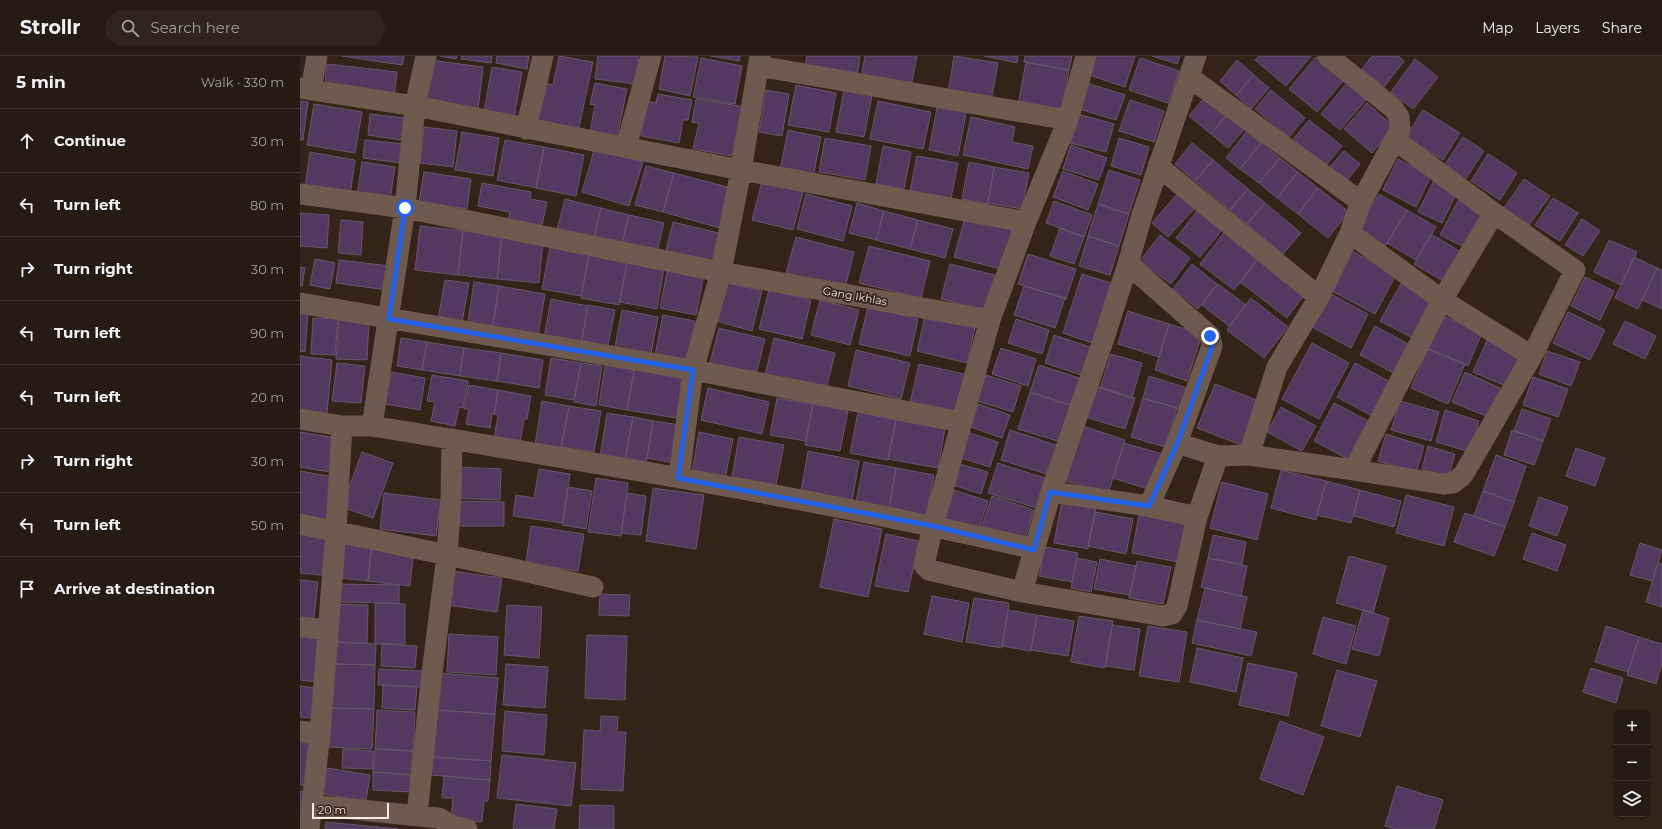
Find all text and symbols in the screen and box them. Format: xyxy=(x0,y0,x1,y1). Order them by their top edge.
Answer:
search box xyxy=(105,10,385,46)
text: Strollr xyxy=(20,16,81,39)
icon: search xyxy=(119,17,141,39)
text: Search here xyxy=(151,18,240,37)
text: Map xyxy=(1482,19,1513,37)
text: Layers xyxy=(1535,19,1580,37)
text: Share xyxy=(1602,19,1642,37)
text: 5 min xyxy=(16,72,66,92)
text: Walk · 330 m xyxy=(201,74,284,90)
icon: ahead xyxy=(16,130,38,152)
text: Continue xyxy=(54,131,126,150)
text: 30 m xyxy=(251,133,284,149)
icon: left xyxy=(16,194,38,216)
text: Turn left xyxy=(54,195,121,214)
text: 80 m xyxy=(250,197,284,213)
route start xyxy=(396,199,414,217)
icon: right xyxy=(16,258,38,280)
text: Turn right xyxy=(54,259,133,278)
text: 30 m xyxy=(251,261,284,277)
street label: Gang Ikhlas xyxy=(822,283,889,309)
icon: left xyxy=(16,322,38,344)
text: Turn left xyxy=(54,323,121,342)
text: 90 m xyxy=(250,325,284,341)
route end xyxy=(1201,327,1219,345)
icon: left xyxy=(16,386,38,408)
text: Turn left xyxy=(54,387,121,406)
text: 20 m xyxy=(251,389,284,405)
icon: right xyxy=(16,450,38,472)
text: Turn right xyxy=(54,451,133,470)
text: 30 m xyxy=(251,453,284,469)
icon: left xyxy=(16,514,38,536)
text: Turn left xyxy=(54,515,121,534)
text: 50 m xyxy=(251,517,284,533)
icon: arrive xyxy=(16,578,38,600)
text: Arrive at destination xyxy=(54,579,215,598)
map controls xyxy=(1614,709,1650,817)
button: + xyxy=(1614,709,1650,745)
button: − xyxy=(1614,745,1650,781)
button: layers xyxy=(1614,781,1650,817)
scale bar xyxy=(312,801,389,820)
text: 20 m xyxy=(318,803,346,817)

